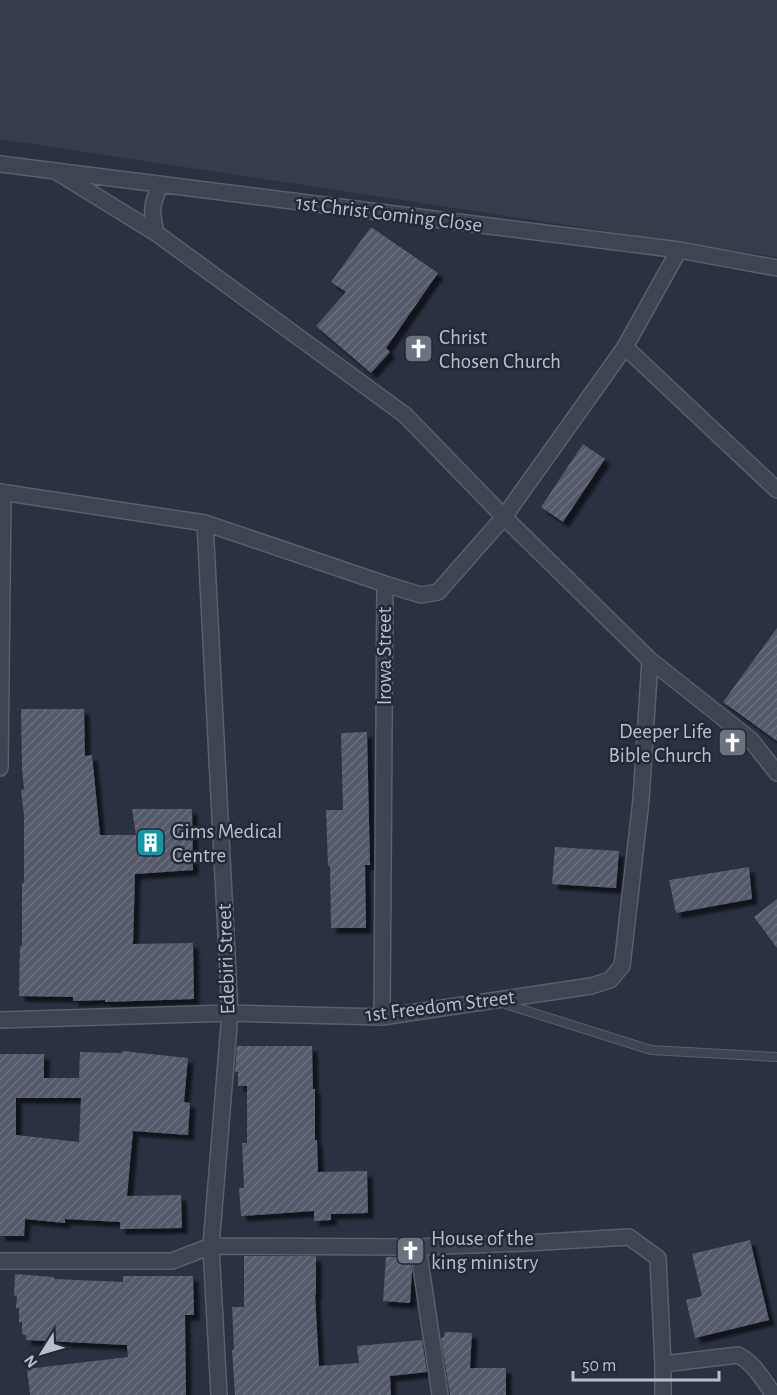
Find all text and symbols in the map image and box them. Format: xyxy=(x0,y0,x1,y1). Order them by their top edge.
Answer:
street label: 1st Christ Coming Close xyxy=(295,192,483,236)
place label: Christ Chosen Church xyxy=(439,327,561,372)
church icon: Christ Chosen Church xyxy=(402,333,434,365)
street label: Irowa Street xyxy=(374,606,395,705)
place label: Deeper Life Bible Church xyxy=(608,721,712,766)
church icon: Deeper Life Bible Church xyxy=(717,727,749,759)
place label: Gims Medical Centre xyxy=(172,821,282,866)
building icon: Gims Medical Centre xyxy=(135,827,167,859)
street label: Edebiri Street xyxy=(214,903,238,1015)
street label: 1st Freedom Street xyxy=(364,986,516,1026)
place label: House of the king ministry xyxy=(431,1228,538,1273)
church icon: House of the king ministry xyxy=(394,1234,426,1266)
north arrow xyxy=(12,1323,72,1383)
scale bar xyxy=(573,1344,718,1382)
text: N xyxy=(21,1352,41,1371)
text: 50 m xyxy=(582,1357,616,1375)

